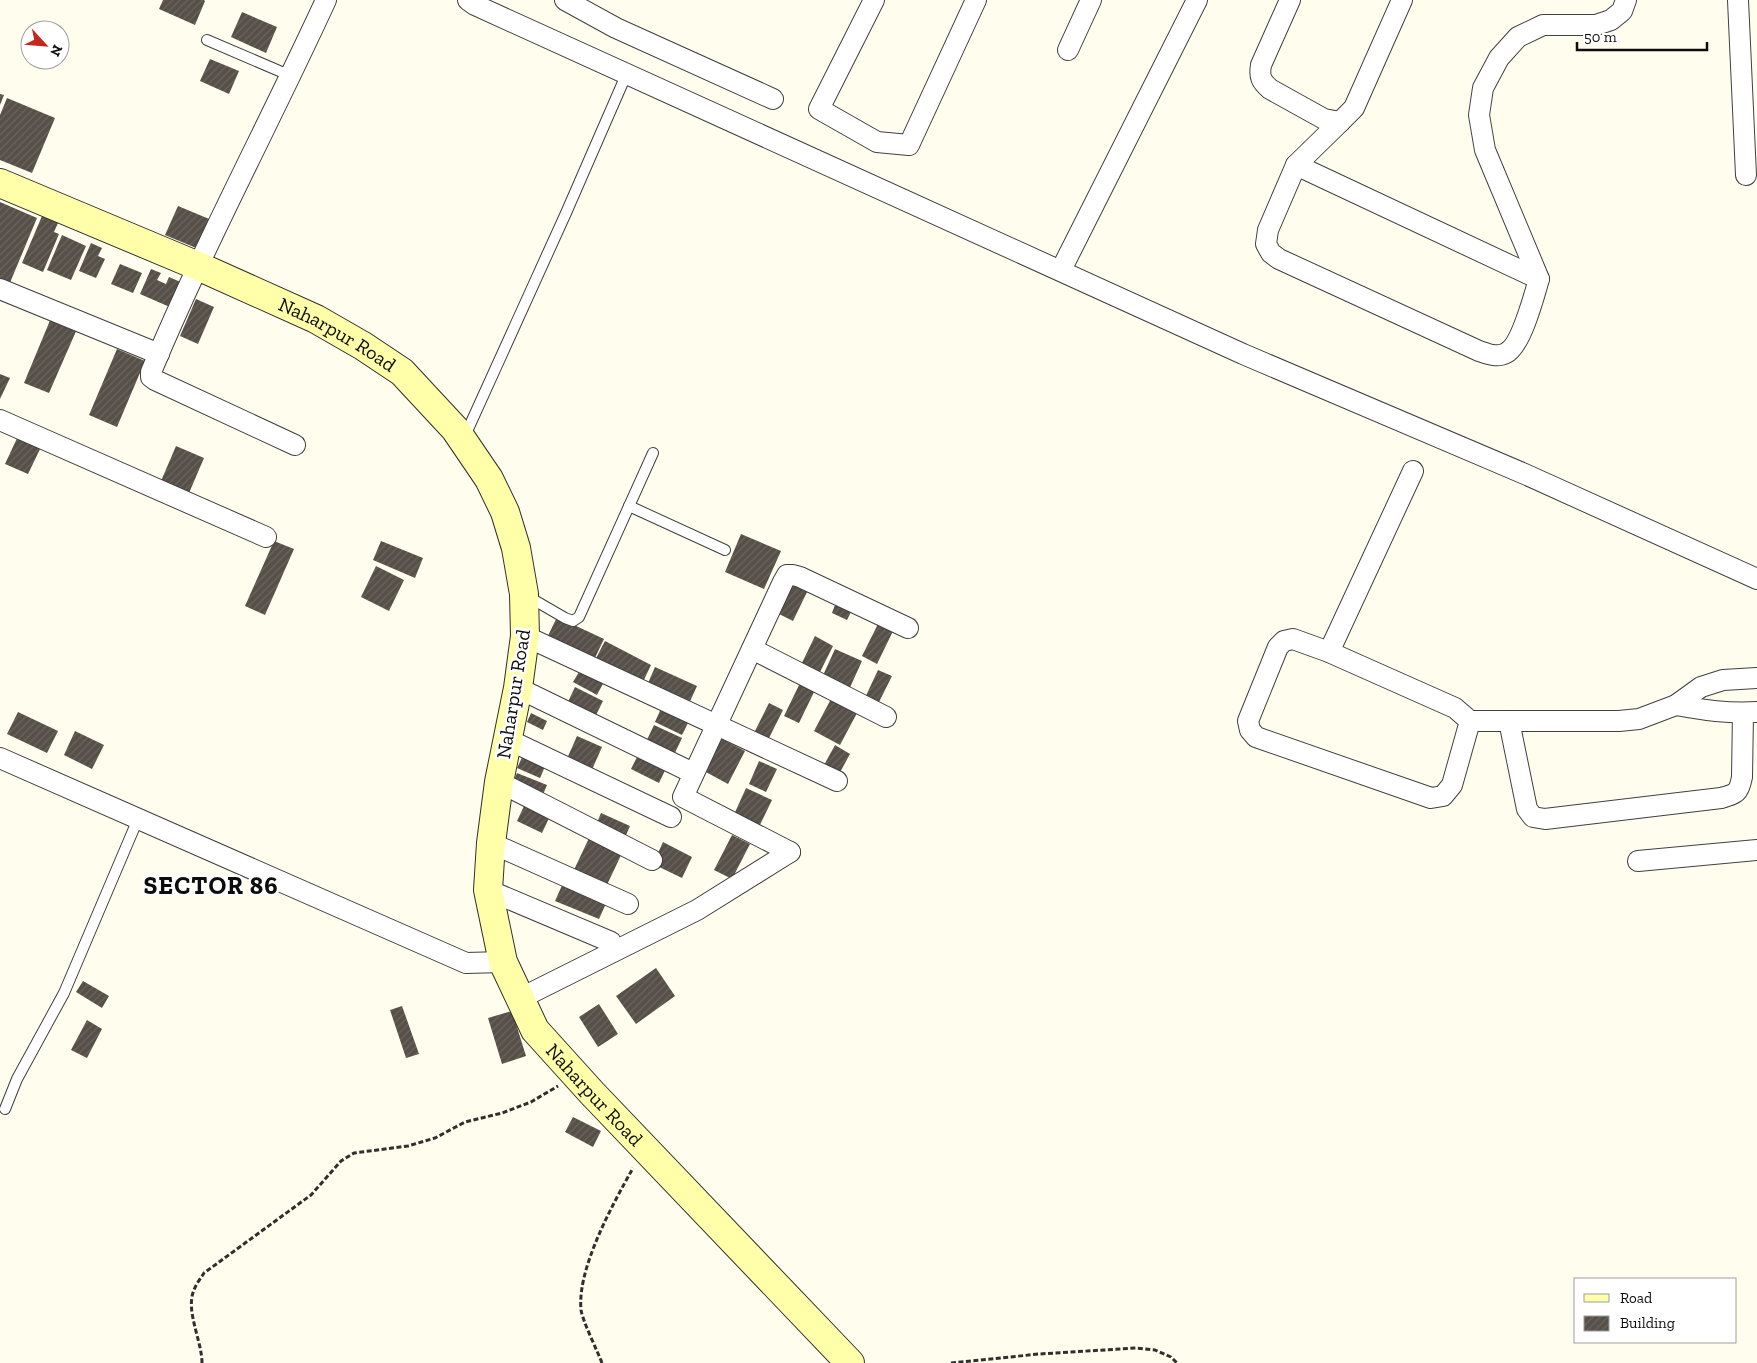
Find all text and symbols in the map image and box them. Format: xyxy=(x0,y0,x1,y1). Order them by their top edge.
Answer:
north arrow xyxy=(20,20,70,70)
scale bar xyxy=(1577,20,1707,52)
text: 50 m xyxy=(1584,28,1617,46)
text: N xyxy=(46,42,66,59)
street label: Naharpur Road xyxy=(275,292,401,377)
street label: Naharpur Road xyxy=(491,627,535,761)
district label: SECTOR 86 xyxy=(143,870,279,900)
street label: Naharpur Road xyxy=(541,1038,648,1151)
legend xyxy=(1574,1278,1737,1343)
text: Road xyxy=(1620,1289,1653,1307)
text: Building xyxy=(1620,1314,1675,1332)

